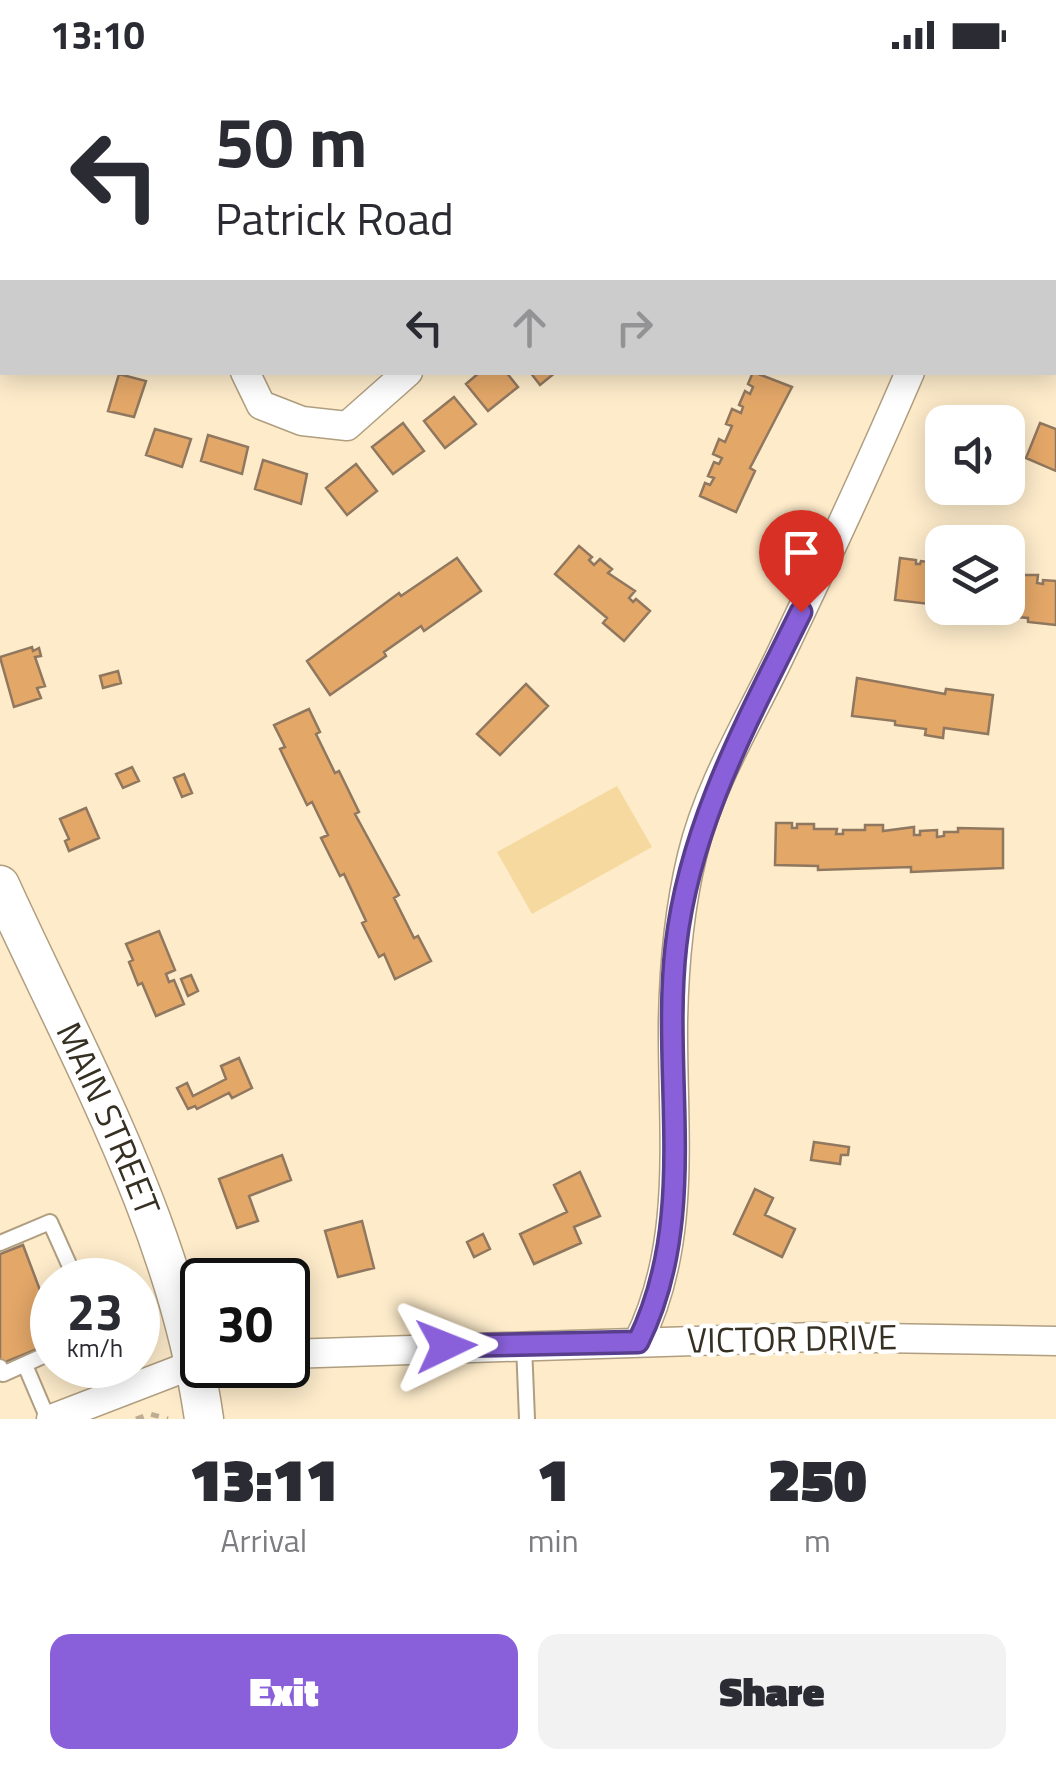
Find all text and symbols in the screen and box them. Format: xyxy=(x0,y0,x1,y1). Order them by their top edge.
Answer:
text: 13:10 xyxy=(50,6,145,64)
text: 50 m xyxy=(215,88,368,194)
icon: left xyxy=(50,110,180,240)
text: Patrick Road xyxy=(215,184,454,252)
icon: left xyxy=(397,300,452,355)
icon: ahead xyxy=(502,300,557,355)
icon: right xyxy=(607,300,662,355)
map controls xyxy=(925,405,1025,625)
button: sound xyxy=(925,405,1025,505)
pin xyxy=(759,510,844,613)
icon: arrive xyxy=(774,525,829,580)
button: layers xyxy=(925,525,1025,625)
street label: MAIN STREET xyxy=(43,1013,175,1223)
speed limit sign: 30 xyxy=(180,1258,310,1388)
text: 23 xyxy=(67,1273,123,1349)
position arrow xyxy=(394,1294,498,1398)
street label: VICTOR DRIVE xyxy=(686,1309,898,1367)
text: km/h xyxy=(67,1329,123,1367)
text: 13:11 xyxy=(189,1433,338,1524)
text: 1 xyxy=(537,1433,570,1524)
text: 250 xyxy=(768,1433,867,1524)
text: Arrival xyxy=(220,1516,307,1564)
text: min xyxy=(528,1516,579,1564)
text: m xyxy=(804,1516,831,1564)
button: Exit xyxy=(50,1634,518,1749)
button: Share xyxy=(538,1634,1006,1749)

